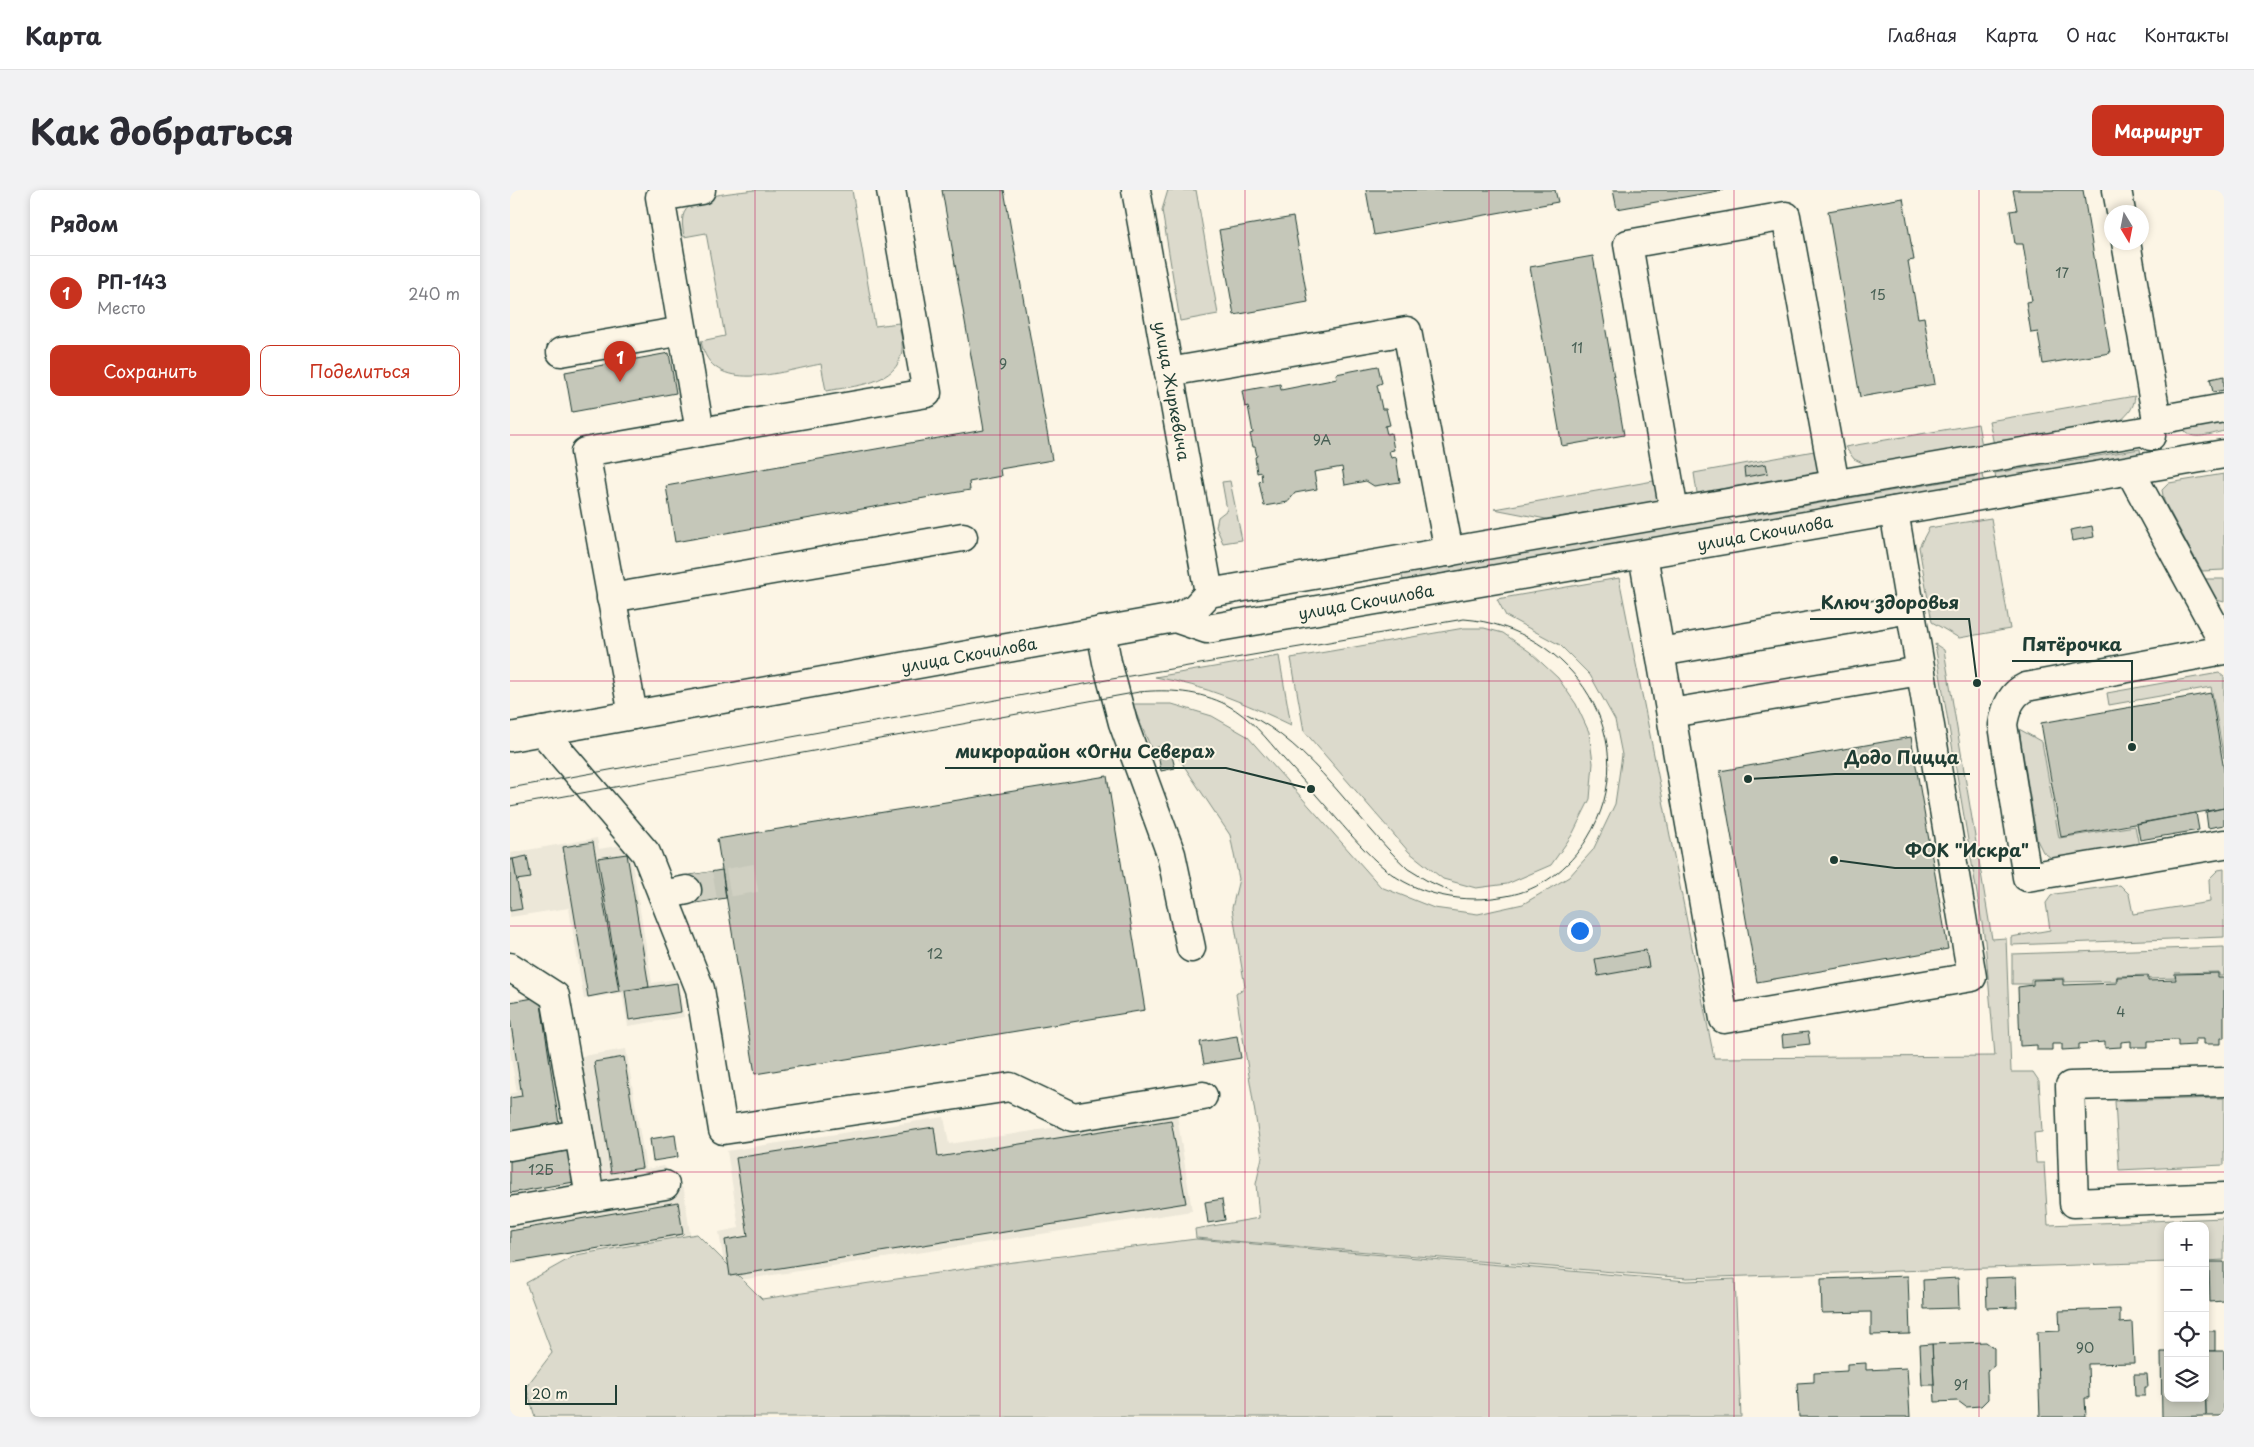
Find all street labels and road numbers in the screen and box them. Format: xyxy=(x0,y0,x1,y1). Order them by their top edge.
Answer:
street label: улица Жиркевича xyxy=(1149,319,1197,462)
street label: улица Скочилова xyxy=(1695,508,1834,556)
street label: улица Скочилова xyxy=(1296,577,1435,625)
street label: улица Скочилова xyxy=(899,630,1038,678)

